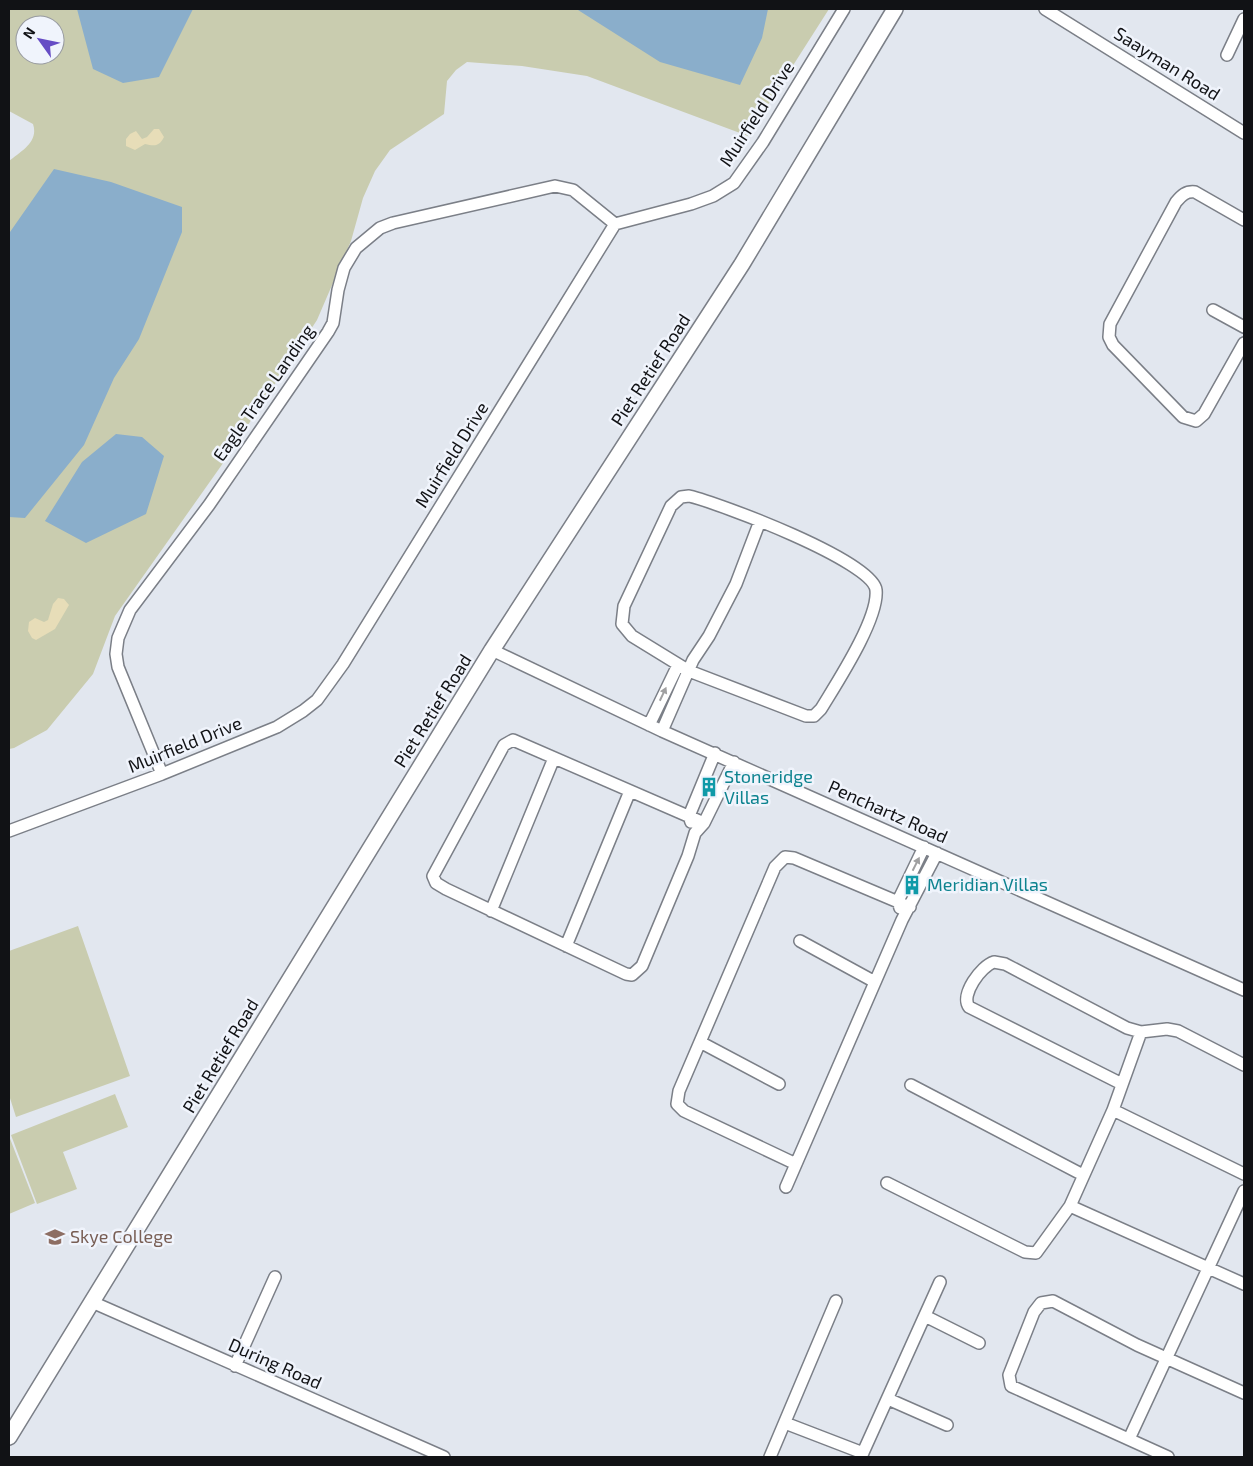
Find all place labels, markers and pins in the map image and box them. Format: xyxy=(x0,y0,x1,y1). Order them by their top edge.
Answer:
place label: Stoneridge Villas xyxy=(724,765,813,808)
building icon: Stoneridge Villas xyxy=(698,776,720,798)
place label: Meridian Villas xyxy=(927,873,1048,895)
building icon: Meridian Villas xyxy=(901,874,923,896)
place label: Skye College xyxy=(70,1225,173,1247)
school or university icon: Skye College xyxy=(44,1226,66,1248)

